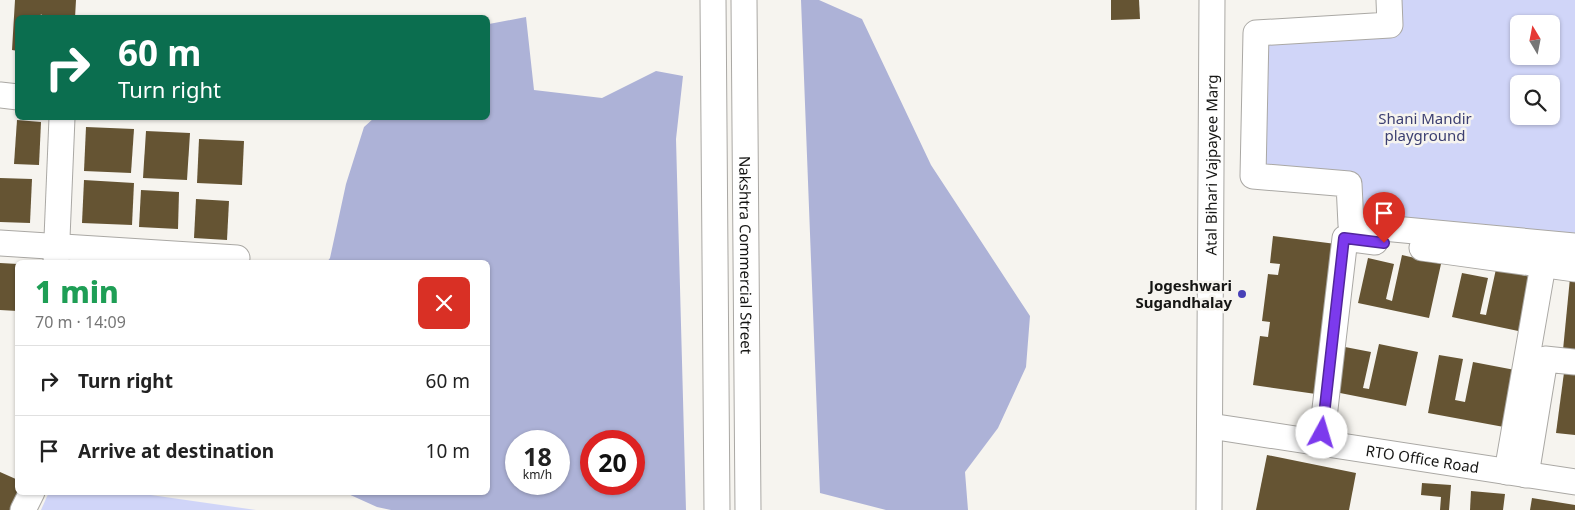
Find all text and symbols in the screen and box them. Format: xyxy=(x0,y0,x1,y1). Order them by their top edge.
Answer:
north arrow xyxy=(1510,15,1560,65)
map controls xyxy=(1510,15,1560,125)
text: 60 m xyxy=(118,29,201,76)
icon: right xyxy=(35,35,100,100)
text: Turn right xyxy=(118,74,221,104)
street label: Atal Bihari Vajpayee Marg xyxy=(1200,74,1222,256)
button: search xyxy=(1510,75,1560,125)
park label: Shani Mandir playground xyxy=(1378,108,1472,145)
street label: Nakshtra Commercial Street xyxy=(735,156,757,355)
pin xyxy=(1363,192,1405,243)
icon: arrive xyxy=(1370,199,1398,227)
text: 1 min xyxy=(35,271,119,312)
place label: Jogeshwari Sugandhalay xyxy=(1136,275,1232,312)
button: close xyxy=(418,277,470,329)
marker: Jogeshwari Sugandhalay xyxy=(1236,288,1248,300)
text: 70 m · 14:09 xyxy=(35,311,126,333)
icon: right xyxy=(35,367,63,395)
text: Turn right xyxy=(78,368,173,394)
text: 60 m xyxy=(426,368,470,394)
position arrow xyxy=(1295,406,1347,458)
speed limit sign: 20 xyxy=(580,430,645,495)
icon: arrive xyxy=(35,437,63,465)
text: Arrive at destination xyxy=(78,438,274,464)
text: 10 m xyxy=(426,438,470,464)
text: 18 xyxy=(523,439,552,473)
street label: RTO Office Road xyxy=(1364,440,1481,477)
text: km/h xyxy=(523,466,552,483)

